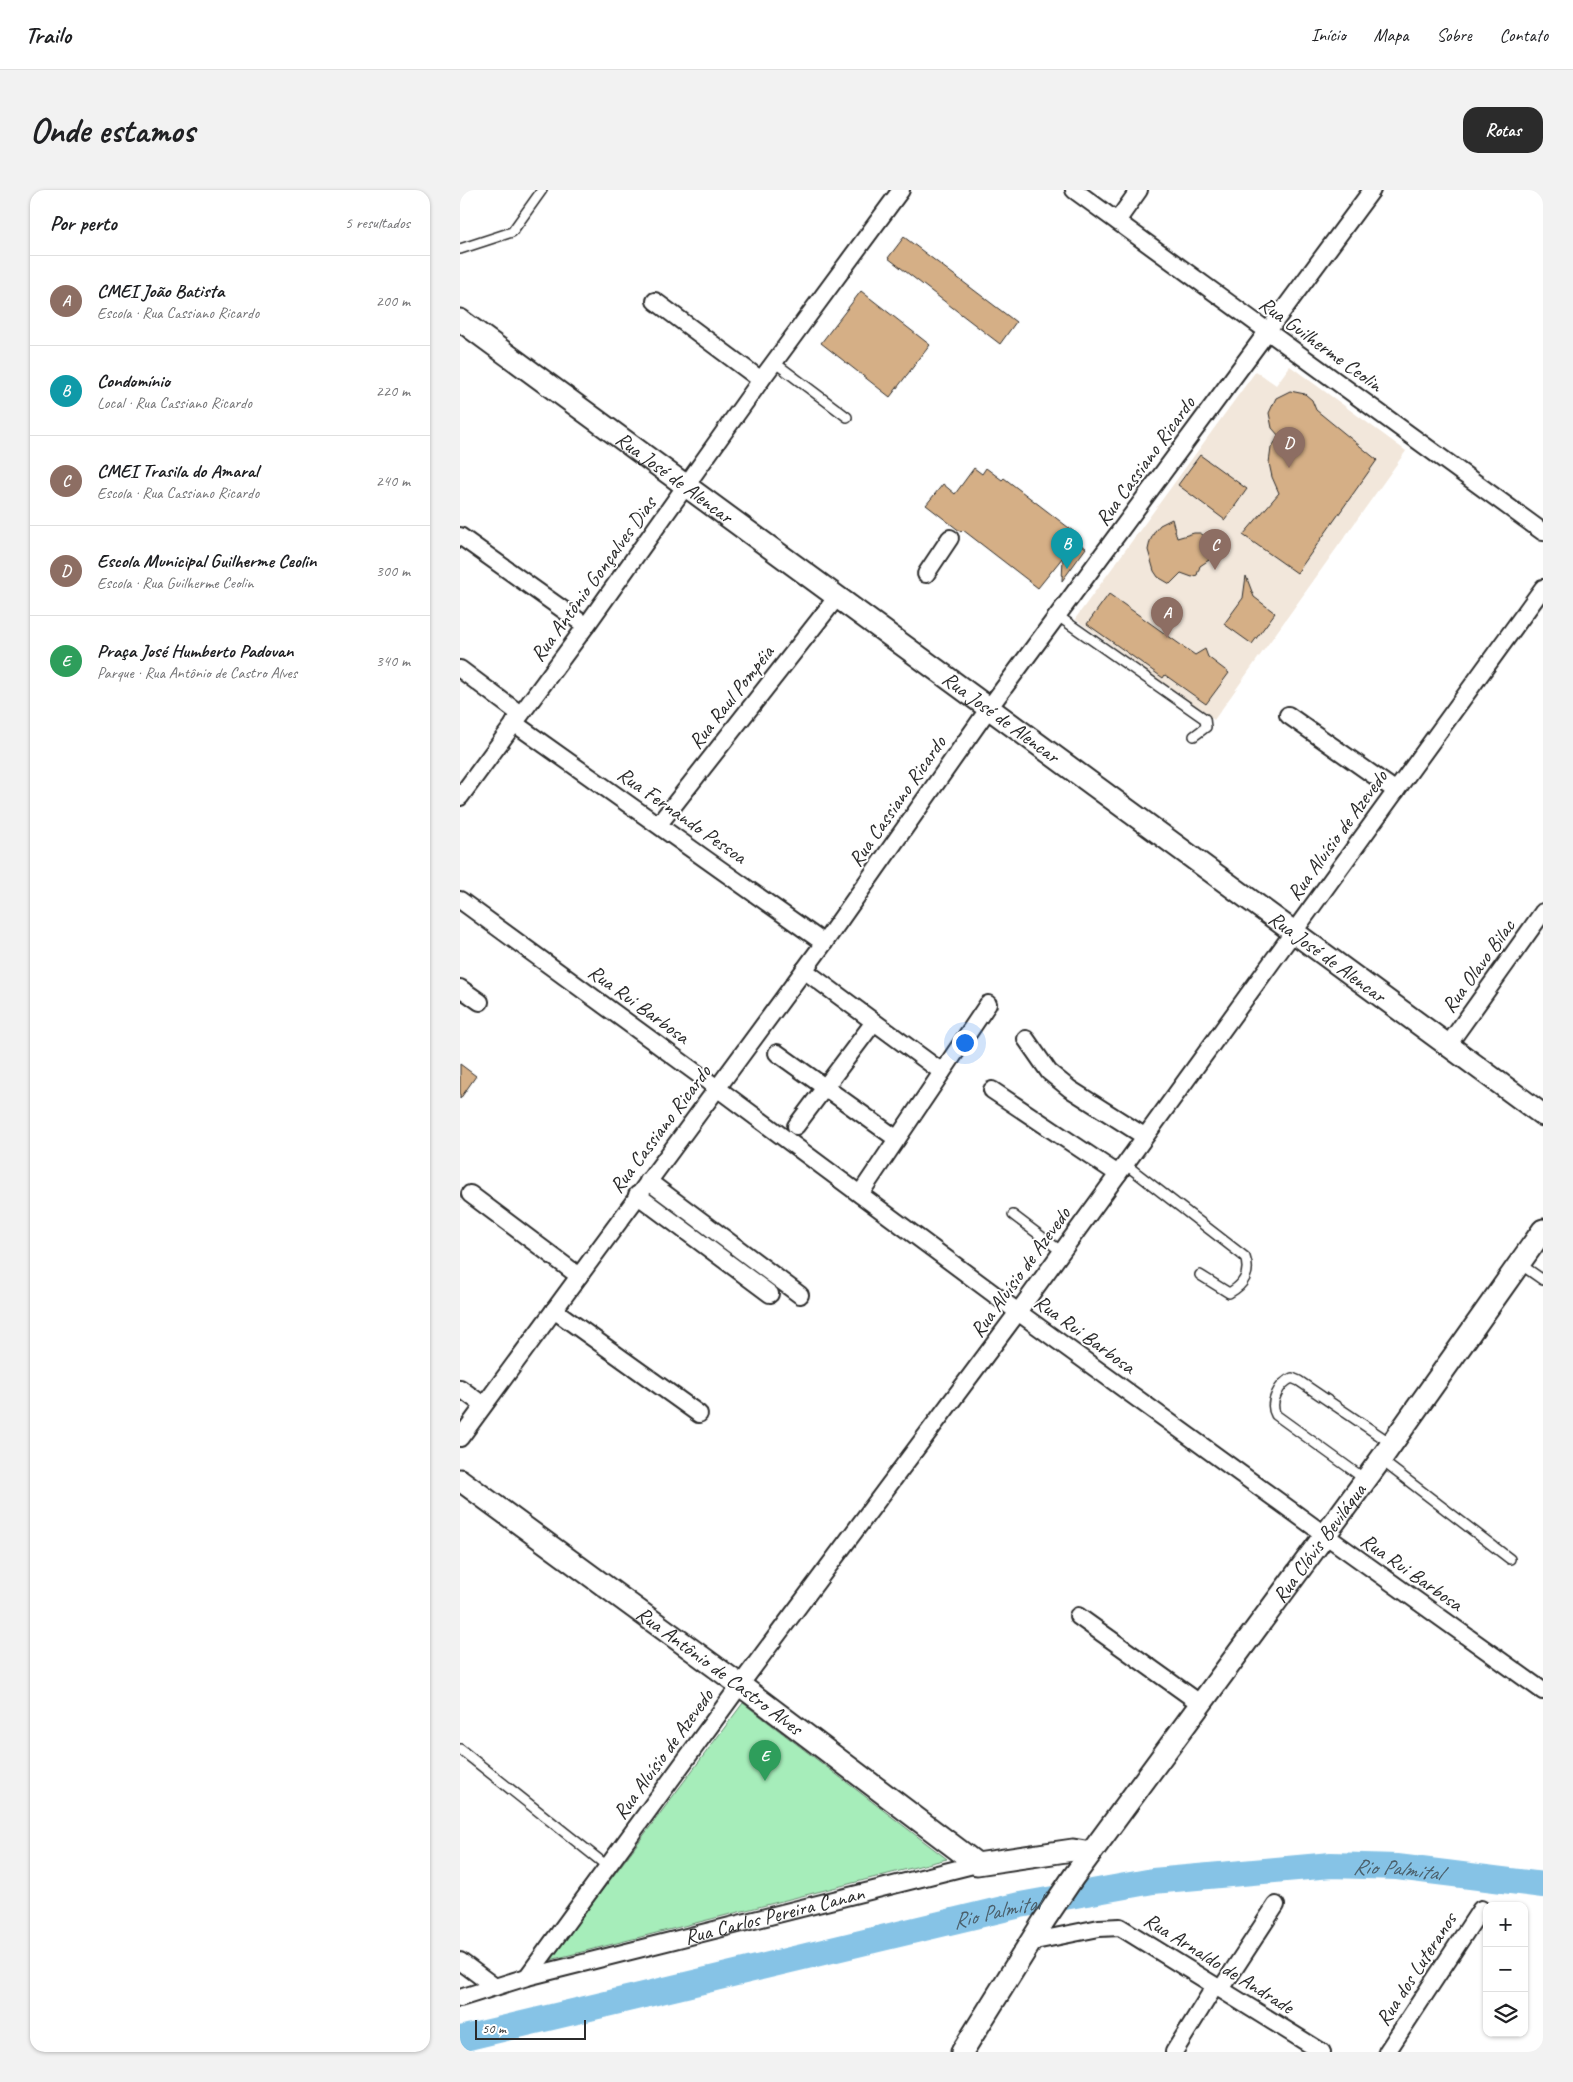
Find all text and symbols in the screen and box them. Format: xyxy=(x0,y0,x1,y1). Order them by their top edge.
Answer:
text: Trailo xyxy=(25,20,71,50)
text: Início xyxy=(1311,24,1346,46)
text: Mapa xyxy=(1374,24,1408,46)
text: Sobre xyxy=(1436,24,1472,46)
text: Contato xyxy=(1500,24,1548,46)
button: Rotas xyxy=(1463,107,1543,153)
text: Onde estamos xyxy=(30,108,195,153)
text: Por perto xyxy=(50,210,117,236)
text: 5 resultados xyxy=(345,213,410,233)
text: CMEI João Batista xyxy=(97,279,224,303)
street label: Rua Guilherme Ceolin xyxy=(1254,290,1389,398)
text: A xyxy=(62,291,70,311)
text: 200 m xyxy=(376,291,410,311)
text: Escola · Rua Cassiano Ricardo xyxy=(97,303,259,323)
text: Condomínio xyxy=(97,369,170,393)
text: B xyxy=(62,381,70,401)
text: 220 m xyxy=(376,381,410,401)
street label: Rua Cassiano Ricardo xyxy=(1089,390,1202,531)
text: Local · Rua Cassiano Ricardo xyxy=(97,393,252,413)
street label: Rua José de Alencar xyxy=(611,426,739,530)
pin: D xyxy=(1273,427,1305,468)
text: CMEI Trasila do Amaral xyxy=(97,459,258,483)
text: C xyxy=(62,471,70,491)
text: 240 m xyxy=(376,471,410,491)
text: Escola · Rua Cassiano Ricardo xyxy=(97,483,259,503)
street label: Rua Antônio Gonçalves Dias xyxy=(524,490,663,667)
pin: B xyxy=(1051,528,1083,569)
pin: C xyxy=(1199,529,1231,570)
text: Escola Municipal Guilherme Ceolin xyxy=(97,549,317,573)
text: D xyxy=(61,561,71,581)
text: 300 m xyxy=(376,561,410,581)
text: Escola · Rua Guilherme Ceolin xyxy=(97,573,254,593)
pin: A xyxy=(1151,597,1183,638)
text: Praça José Humberto Padovan xyxy=(97,639,293,663)
street label: Rua Raul Pompéia xyxy=(683,639,780,754)
text: E xyxy=(62,651,70,671)
text: 340 m xyxy=(376,651,410,671)
text: Parque · Rua Antônio de Castro Alves xyxy=(97,663,297,683)
street label: Rua José de Alencar xyxy=(937,665,1066,770)
street label: Rua Cassiano Ricardo xyxy=(842,729,953,871)
street label: Rua Fernando Pessoa xyxy=(612,761,753,870)
street label: Rua Aluísio de Azevedo xyxy=(1281,763,1394,905)
street label: Rua José de Alencar xyxy=(1264,905,1392,1009)
street label: Rua Olavo Bilac xyxy=(1435,913,1521,1018)
street label: Rua Rui Barbosa xyxy=(583,959,696,1050)
your location xyxy=(952,1030,978,1056)
street label: Rua Cassiano Ricardo xyxy=(603,1059,718,1198)
street label: Rua Aluísio de Azevedo xyxy=(964,1200,1077,1342)
street label: Rua Rui Barbosa xyxy=(1029,1289,1142,1380)
street label: Rua Clóvis Beviláqua xyxy=(1267,1477,1372,1608)
street label: Rua Rui Barbosa xyxy=(1356,1527,1470,1618)
street label: Rua Antônio de Castro Alves xyxy=(631,1600,809,1742)
street label: Rua Aluísio de Azevedo xyxy=(607,1682,720,1824)
pin: E xyxy=(749,1740,781,1781)
water label: Rio Palmital xyxy=(1353,1853,1450,1888)
street label: Rua Carlos Pereira Canan xyxy=(682,1880,867,1950)
water label: Rio Palmital xyxy=(950,1887,1049,1936)
map controls xyxy=(1483,1902,1528,2037)
button: + xyxy=(1483,1902,1528,1947)
street label: Rua Arnaldo de Andrade xyxy=(1139,1906,1301,2021)
street label: Rua dos Luteranos xyxy=(1370,1906,1463,2030)
button: − xyxy=(1483,1947,1528,1992)
button: layers xyxy=(1483,1992,1528,2037)
scale bar xyxy=(475,2017,586,2040)
text: 50 m xyxy=(482,2020,506,2037)

